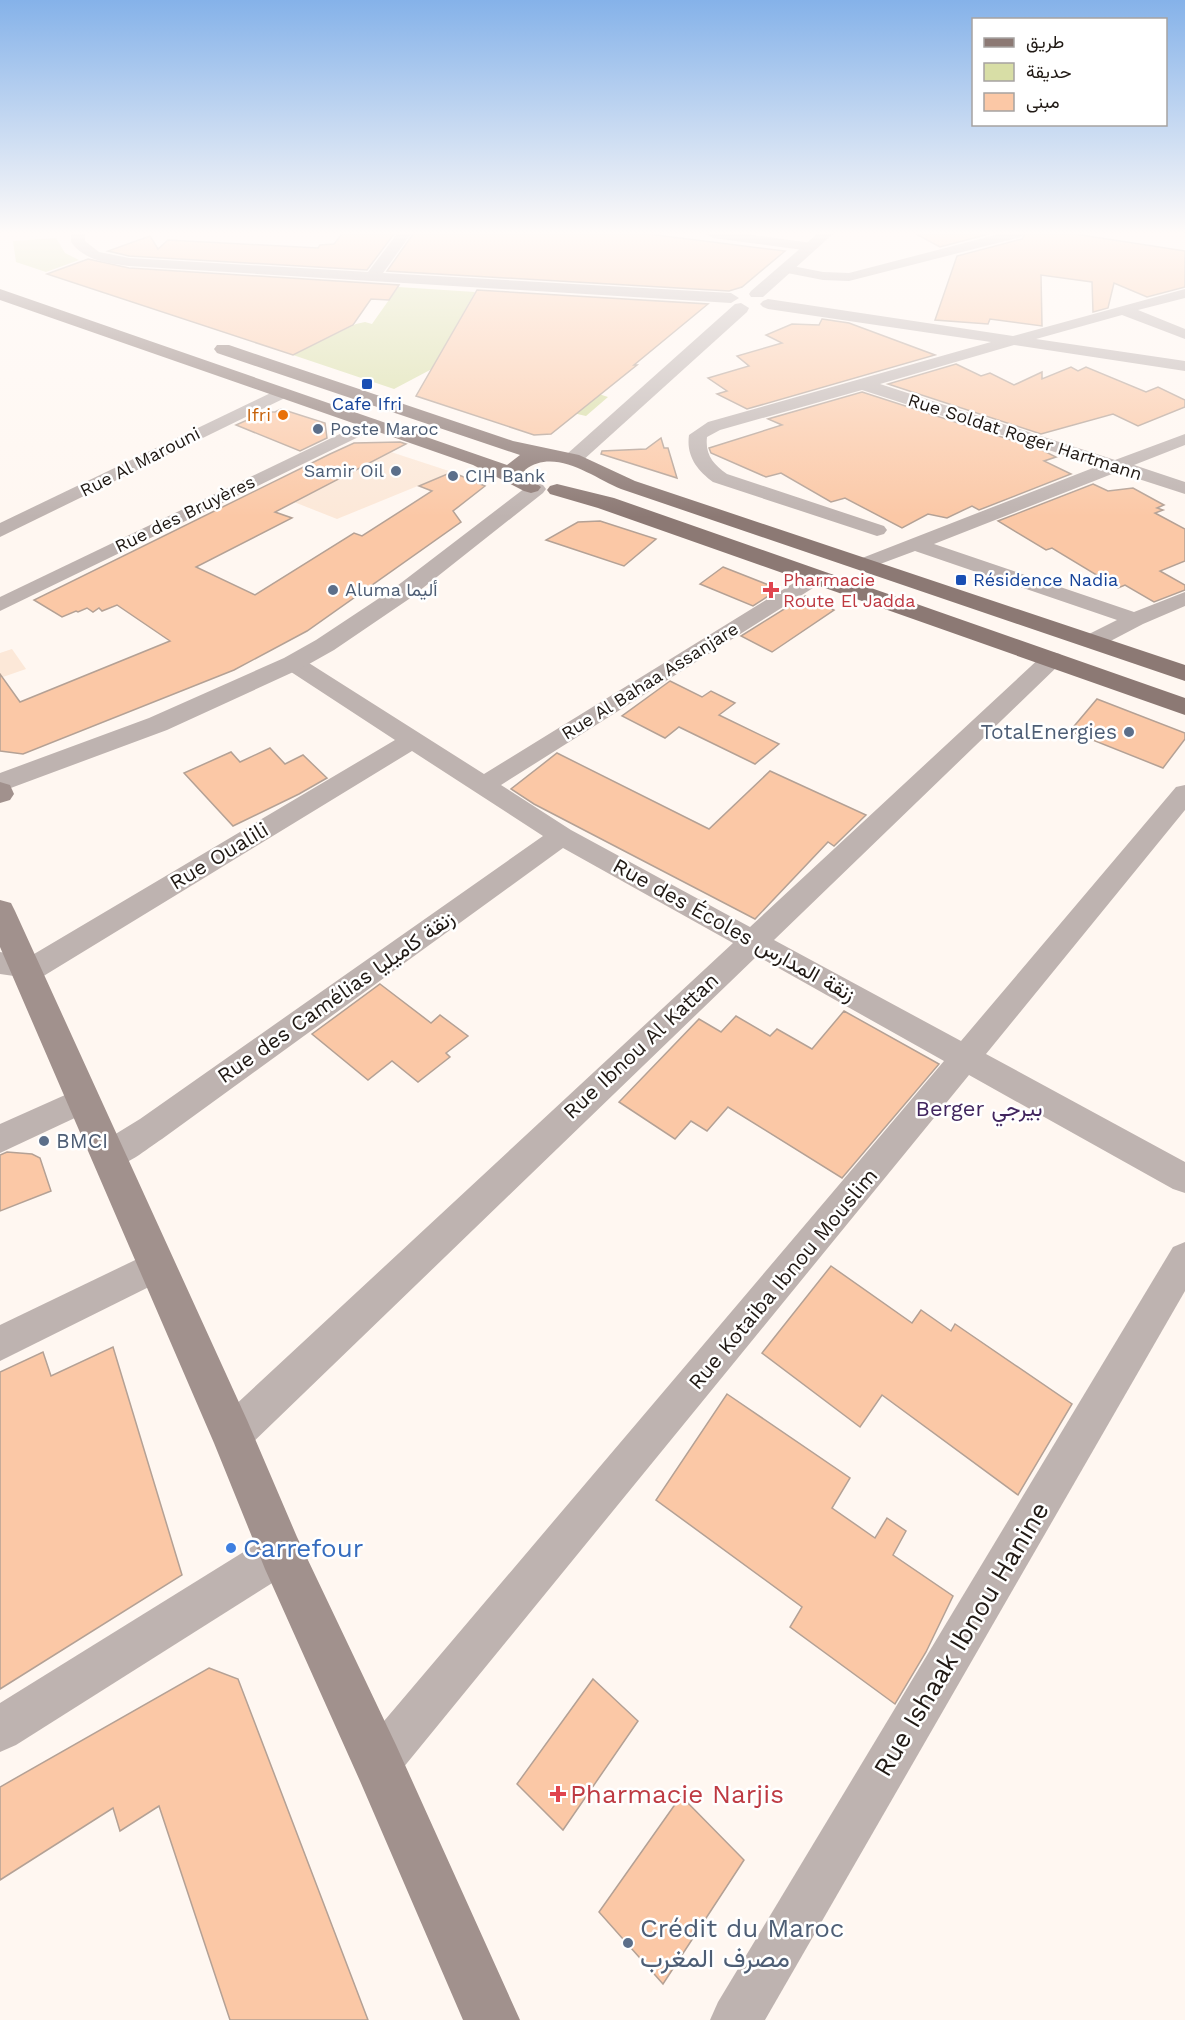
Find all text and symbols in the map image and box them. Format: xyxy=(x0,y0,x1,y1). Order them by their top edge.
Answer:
legend xyxy=(972,18,1167,126)
text: طريق xyxy=(1026,31,1064,53)
text: حديقة xyxy=(1026,61,1072,82)
text: مبنى xyxy=(1026,91,1060,113)
marker: Cafe Ifri xyxy=(360,377,374,391)
street label: Rue Soldat Roger Hartmann xyxy=(905,389,1145,484)
place label: Cafe Ifri xyxy=(332,393,402,414)
place label: Ifri xyxy=(246,404,271,425)
marker: Ifri xyxy=(276,408,290,422)
place label: Poste Maroc xyxy=(330,418,439,439)
street label: Rue Al Marouni xyxy=(76,422,203,501)
marker: Poste Maroc xyxy=(311,422,325,436)
place label: Samir Oil xyxy=(304,460,384,481)
marker: Samir Oil xyxy=(389,464,403,478)
place label: CIH Bank xyxy=(465,465,545,486)
marker: CIH Bank xyxy=(446,469,460,483)
street label: Rue des Bruyères xyxy=(111,470,258,557)
place label: Pharmacie Route El Jadda xyxy=(783,569,916,611)
place label: Résidence Nadia xyxy=(973,569,1118,590)
marker: Résidence Nadia xyxy=(954,573,968,587)
place label: Aluma أليما xyxy=(345,579,437,600)
marker: Aluma أليما xyxy=(326,583,340,597)
marker: Pharmacie Route El Jadda xyxy=(764,583,778,597)
street label: Rue Al Bahaa Assanjare xyxy=(557,617,742,744)
place label: TotalEnergies xyxy=(981,719,1117,744)
marker: TotalEnergies xyxy=(1122,725,1136,739)
street label: Rue Oualili xyxy=(165,816,273,895)
street label: Rue des Écoles زنقة المدارس xyxy=(608,852,860,1008)
street label: Rue des Camélias زنقة كاميليا xyxy=(212,905,460,1089)
street label: Rue Ibnou Al Kattan xyxy=(558,967,723,1124)
district label: Berger بيرجي xyxy=(916,1096,1042,1127)
place label: BMCI xyxy=(56,1128,108,1153)
marker: BMCI xyxy=(37,1134,51,1148)
street label: Rue Kotaiba Ibnou Mouslim xyxy=(683,1163,882,1394)
street label: Rue Ishaak Ibnou Hanine xyxy=(867,1496,1055,1782)
place label: Carrefour xyxy=(243,1533,363,1563)
marker: Carrefour xyxy=(224,1541,238,1555)
place label: Pharmacie Narjis xyxy=(570,1779,784,1809)
marker: Pharmacie Narjis xyxy=(551,1787,565,1801)
place label: Crédit du Maroc مصرف المغرب xyxy=(640,1913,844,1974)
marker: Crédit du Maroc مصرف المغرب xyxy=(621,1936,635,1950)

